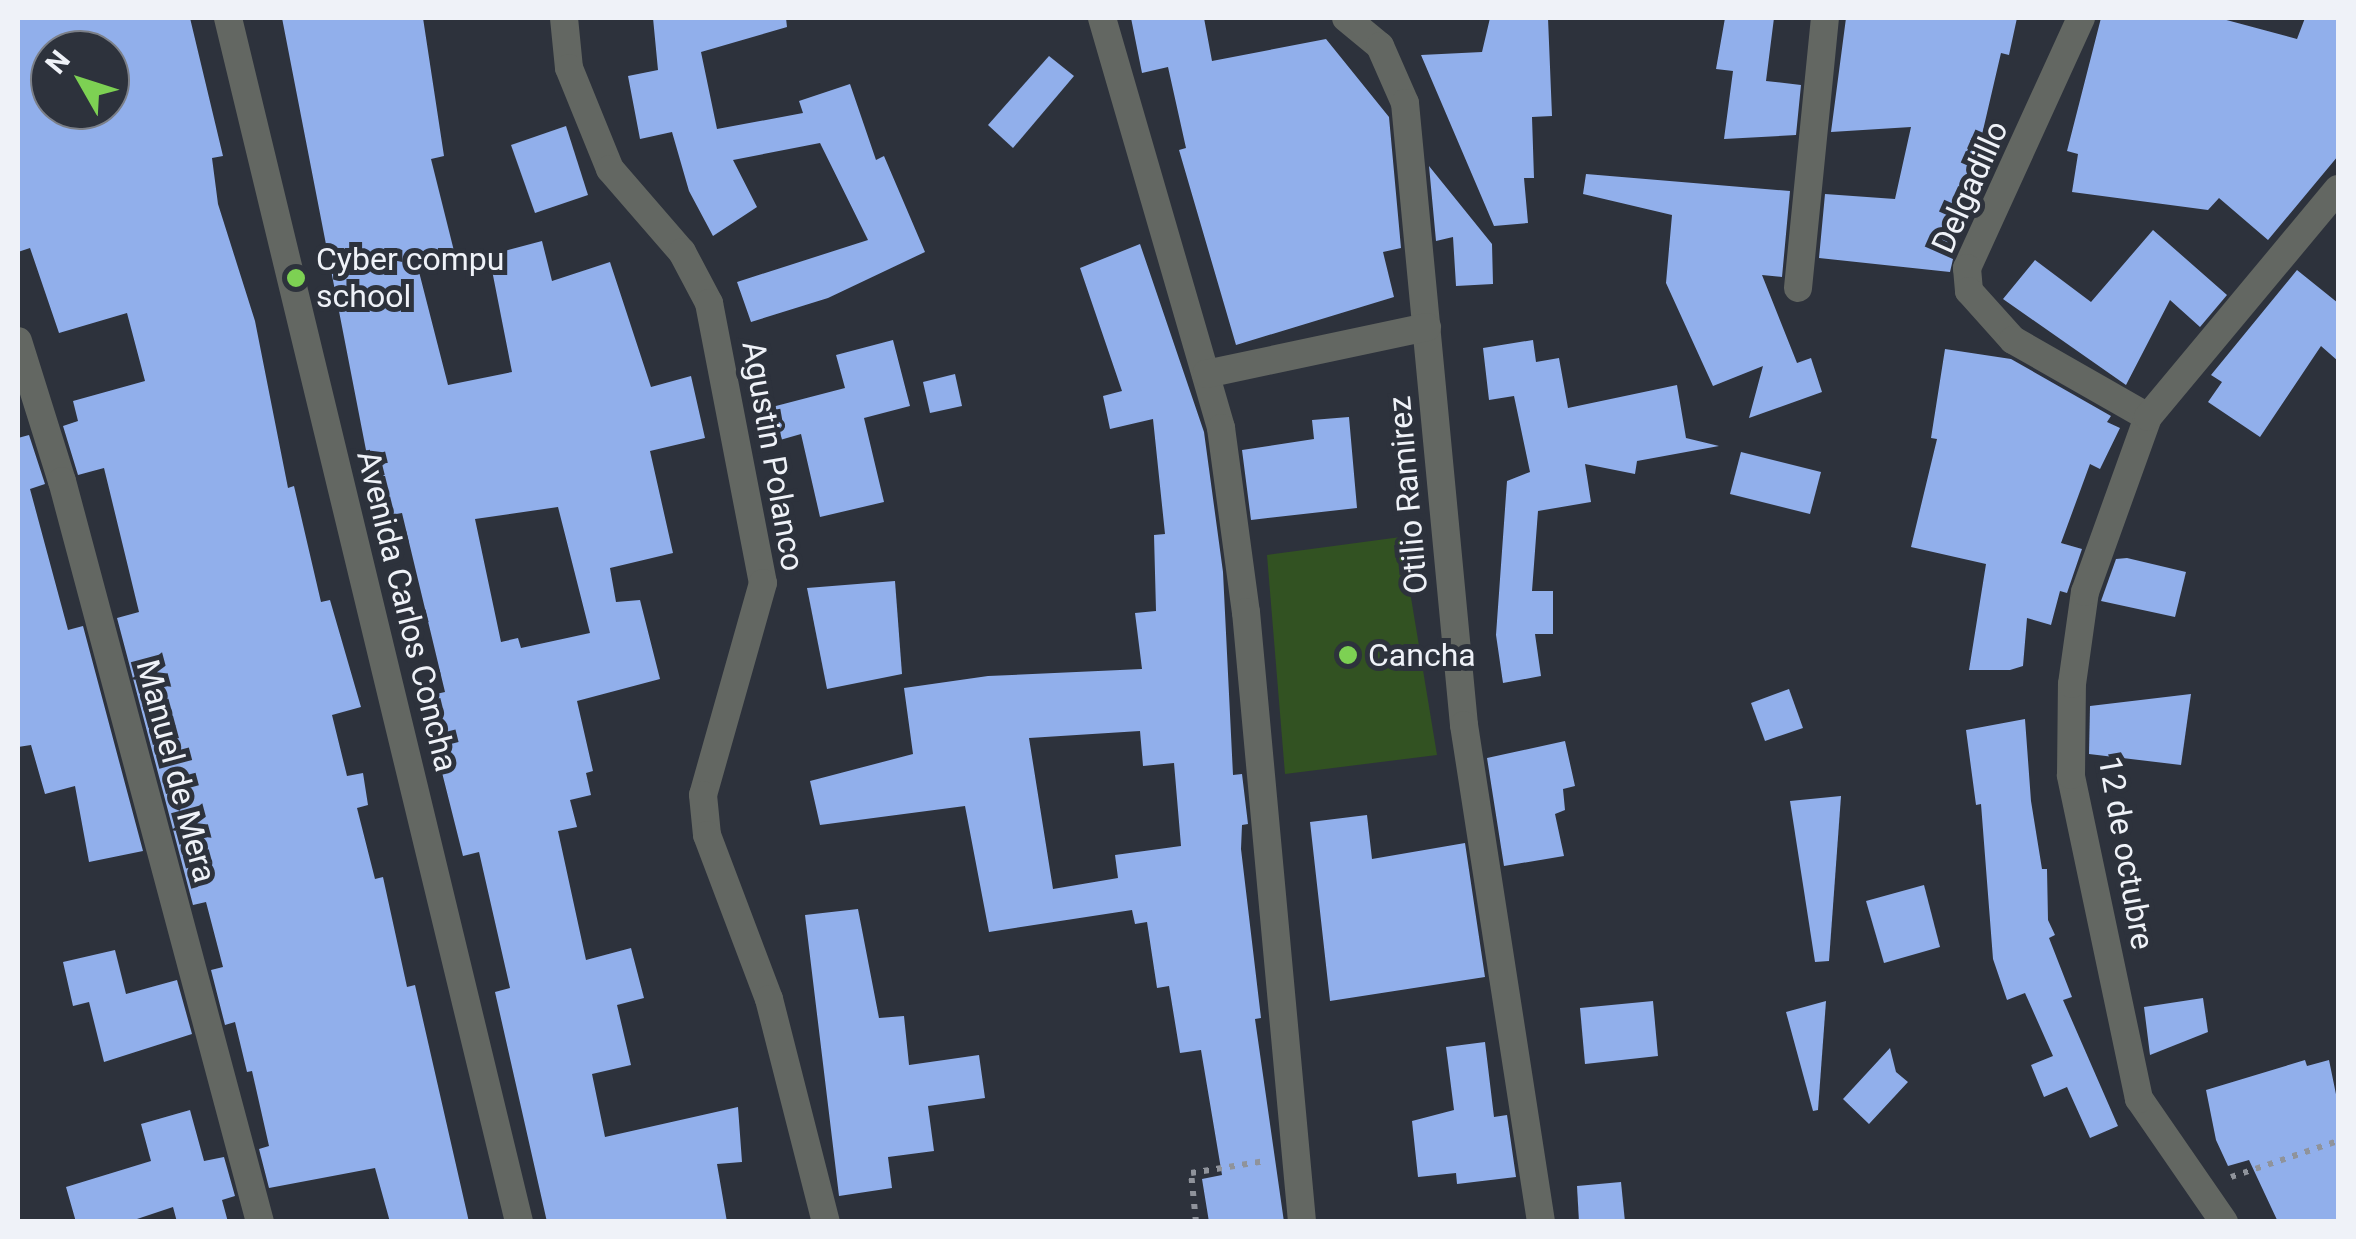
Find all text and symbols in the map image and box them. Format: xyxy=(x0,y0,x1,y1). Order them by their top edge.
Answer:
north arrow xyxy=(30,30,130,130)
text: N xyxy=(39,44,77,80)
street label: Delgadillo xyxy=(1924,115,2016,259)
place label: Cyber compu school xyxy=(316,241,504,316)
marker: Cyber compu school xyxy=(285,267,307,289)
street label: Agustin Polanco xyxy=(734,338,812,574)
street label: Otilio Ramirez xyxy=(1380,395,1436,595)
street label: Avenida Carlos Concha xyxy=(349,447,465,775)
place label: Cancha xyxy=(1368,636,1476,674)
marker: Cancha xyxy=(1337,644,1359,666)
street label: Manuel de Mera xyxy=(128,656,224,886)
street label: 12 de octubre xyxy=(2090,753,2162,953)

